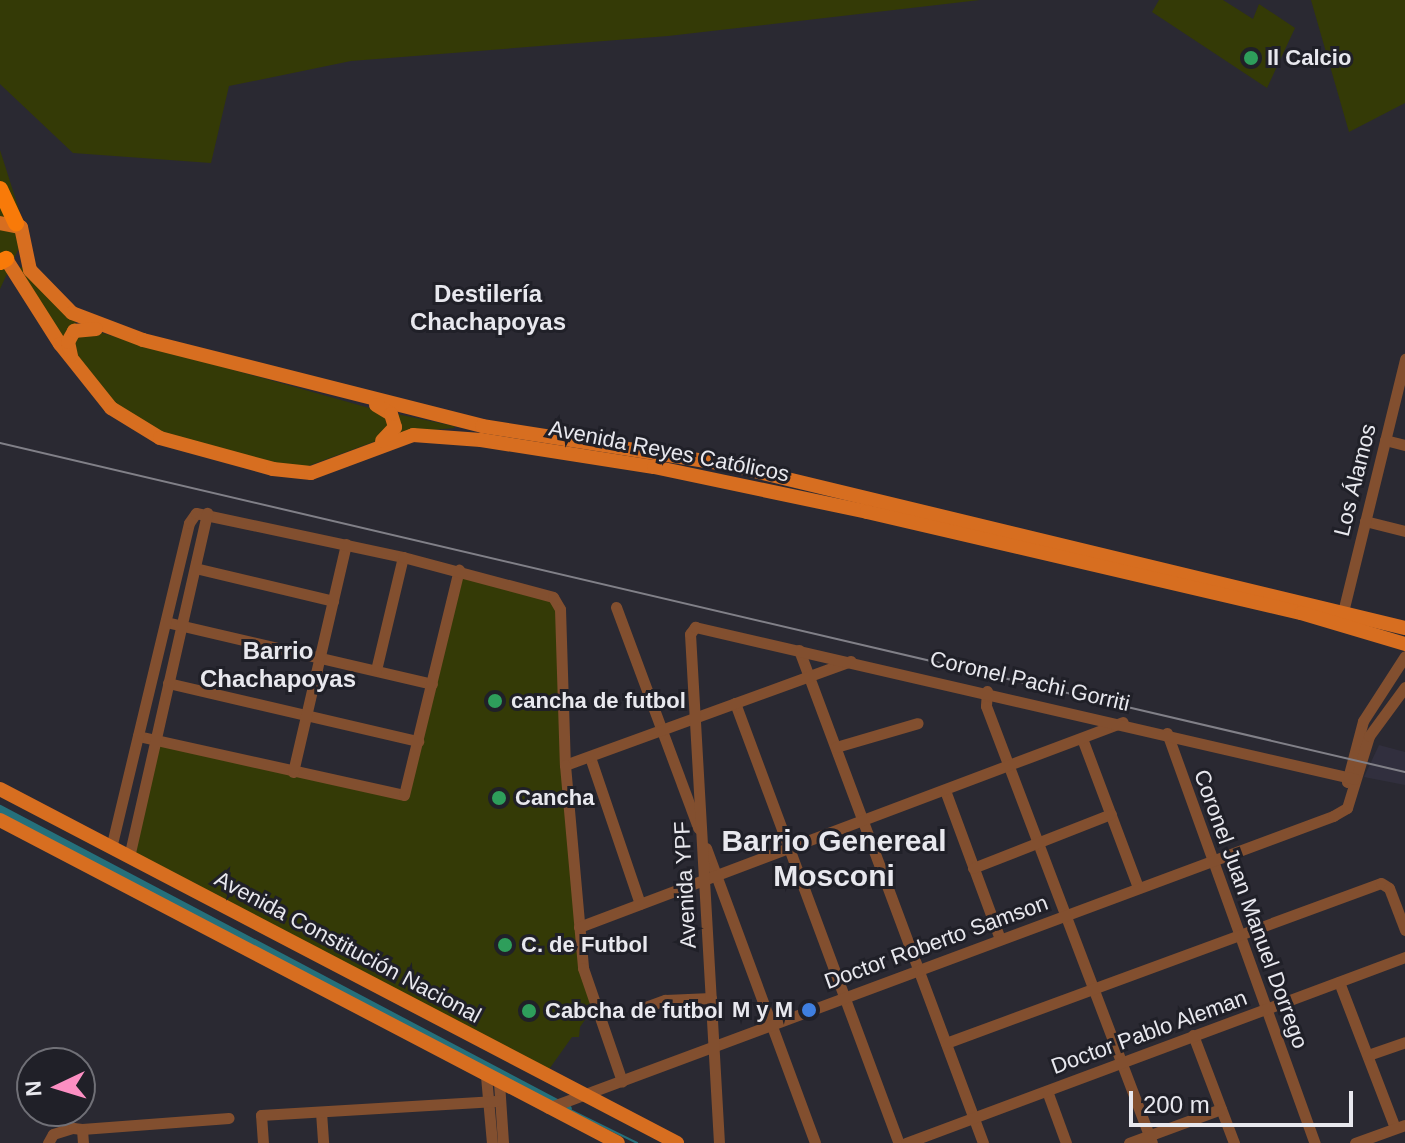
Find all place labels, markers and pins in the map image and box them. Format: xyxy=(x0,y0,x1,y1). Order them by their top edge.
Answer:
place label: Il Calcio xyxy=(1267,45,1351,71)
marker: Il Calcio xyxy=(1242,49,1260,67)
place label: cancha de futbol xyxy=(511,688,686,714)
marker: cancha de futbol xyxy=(486,692,504,710)
place label: Cancha xyxy=(515,785,594,811)
marker: Cancha xyxy=(490,789,508,807)
place label: C. de Futbol xyxy=(521,932,648,958)
marker: C. de Futbol xyxy=(496,936,514,954)
place label: M y M xyxy=(732,997,793,1023)
place label: Cabcha de futbol xyxy=(545,998,723,1024)
marker: M y M xyxy=(800,1001,818,1019)
marker: Cabcha de futbol xyxy=(520,1002,538,1020)

